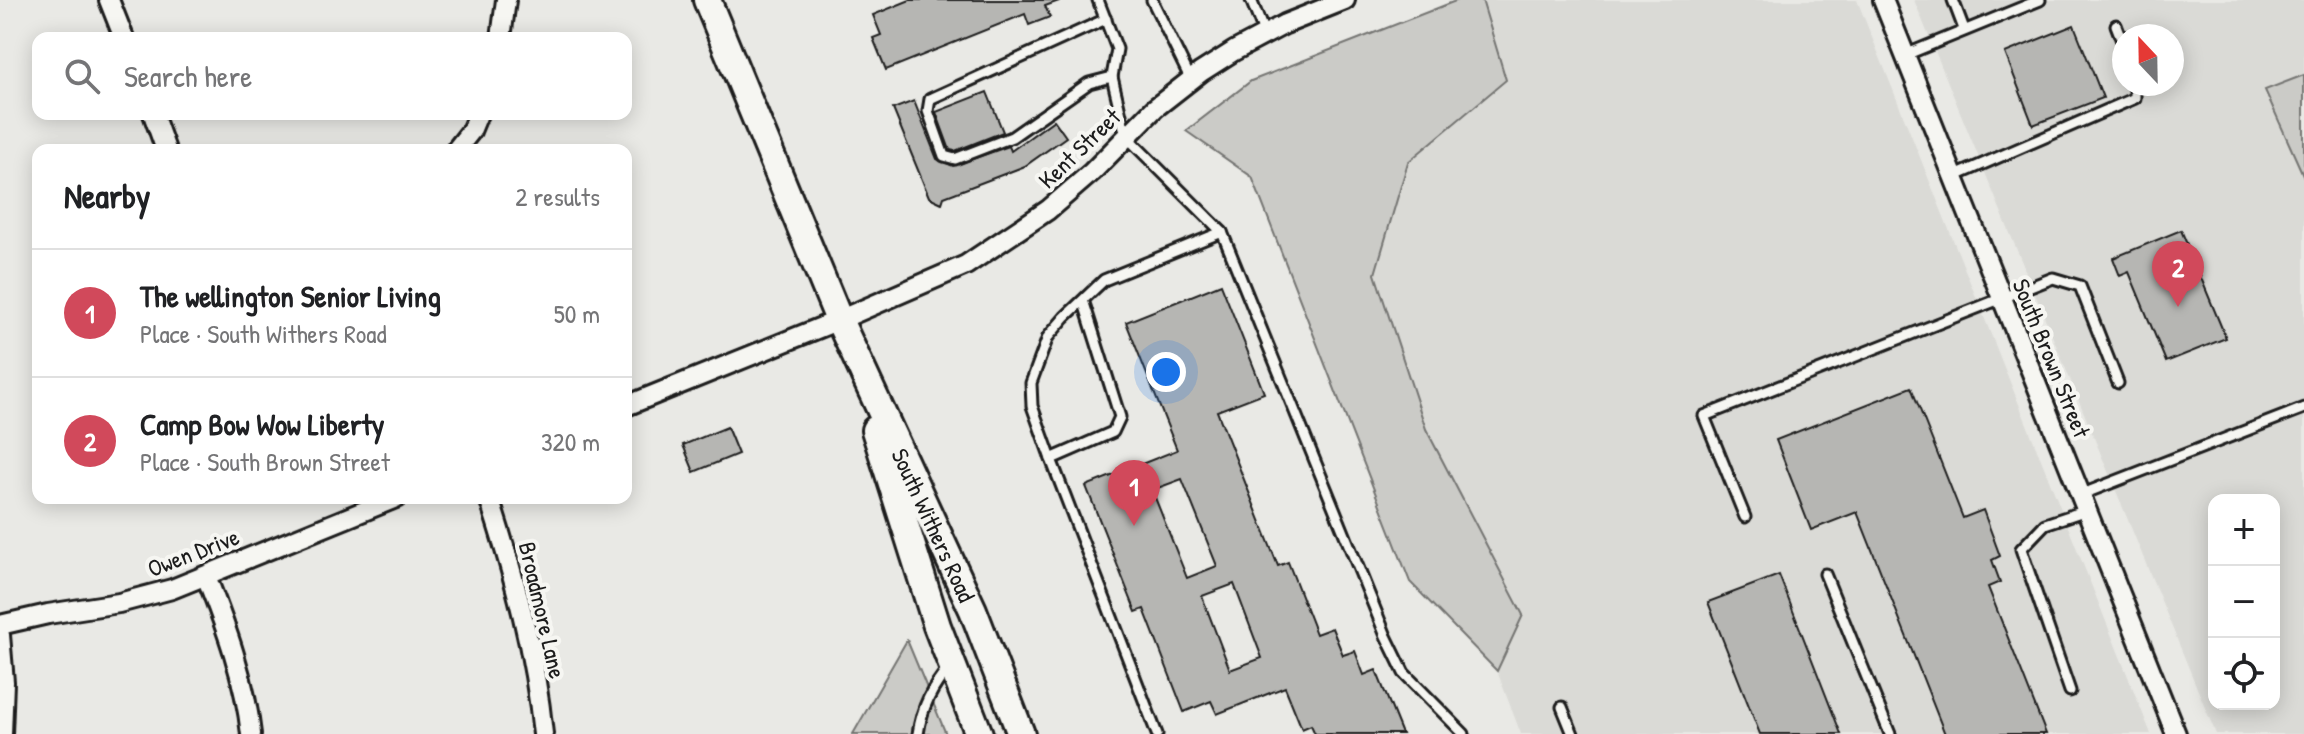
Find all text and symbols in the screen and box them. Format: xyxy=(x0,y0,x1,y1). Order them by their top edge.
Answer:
north arrow xyxy=(2112,24,2184,96)
search box xyxy=(32,32,632,120)
icon: search xyxy=(60,54,104,98)
text: Search here xyxy=(124,56,252,96)
street label: Kent Street xyxy=(1031,100,1128,195)
text: Nearby xyxy=(64,173,150,219)
text: 2 results xyxy=(515,179,600,214)
pin: 2 xyxy=(2152,241,2204,307)
street label: South Brown Street xyxy=(2006,274,2099,443)
text: The wellington Senior Living xyxy=(140,276,441,316)
text: 1 xyxy=(85,296,95,331)
text: 50 m xyxy=(554,296,600,331)
text: Place · South Withers Road xyxy=(140,316,387,351)
your location xyxy=(1146,352,1186,392)
text: Camp Bow Wow Liberty xyxy=(140,404,385,444)
text: 2 xyxy=(84,424,96,459)
text: 320 m xyxy=(541,424,600,459)
street label: South Withers Road xyxy=(884,443,983,607)
text: Place · South Brown Street xyxy=(140,444,390,479)
pin: 1 xyxy=(1108,460,1160,526)
map controls xyxy=(2208,494,2280,710)
button: + xyxy=(2208,494,2280,566)
street label: Owen Drive xyxy=(143,520,244,584)
street label: Broadmore Lane xyxy=(512,539,574,682)
button: − xyxy=(2208,566,2280,638)
button: locate xyxy=(2208,638,2280,710)

